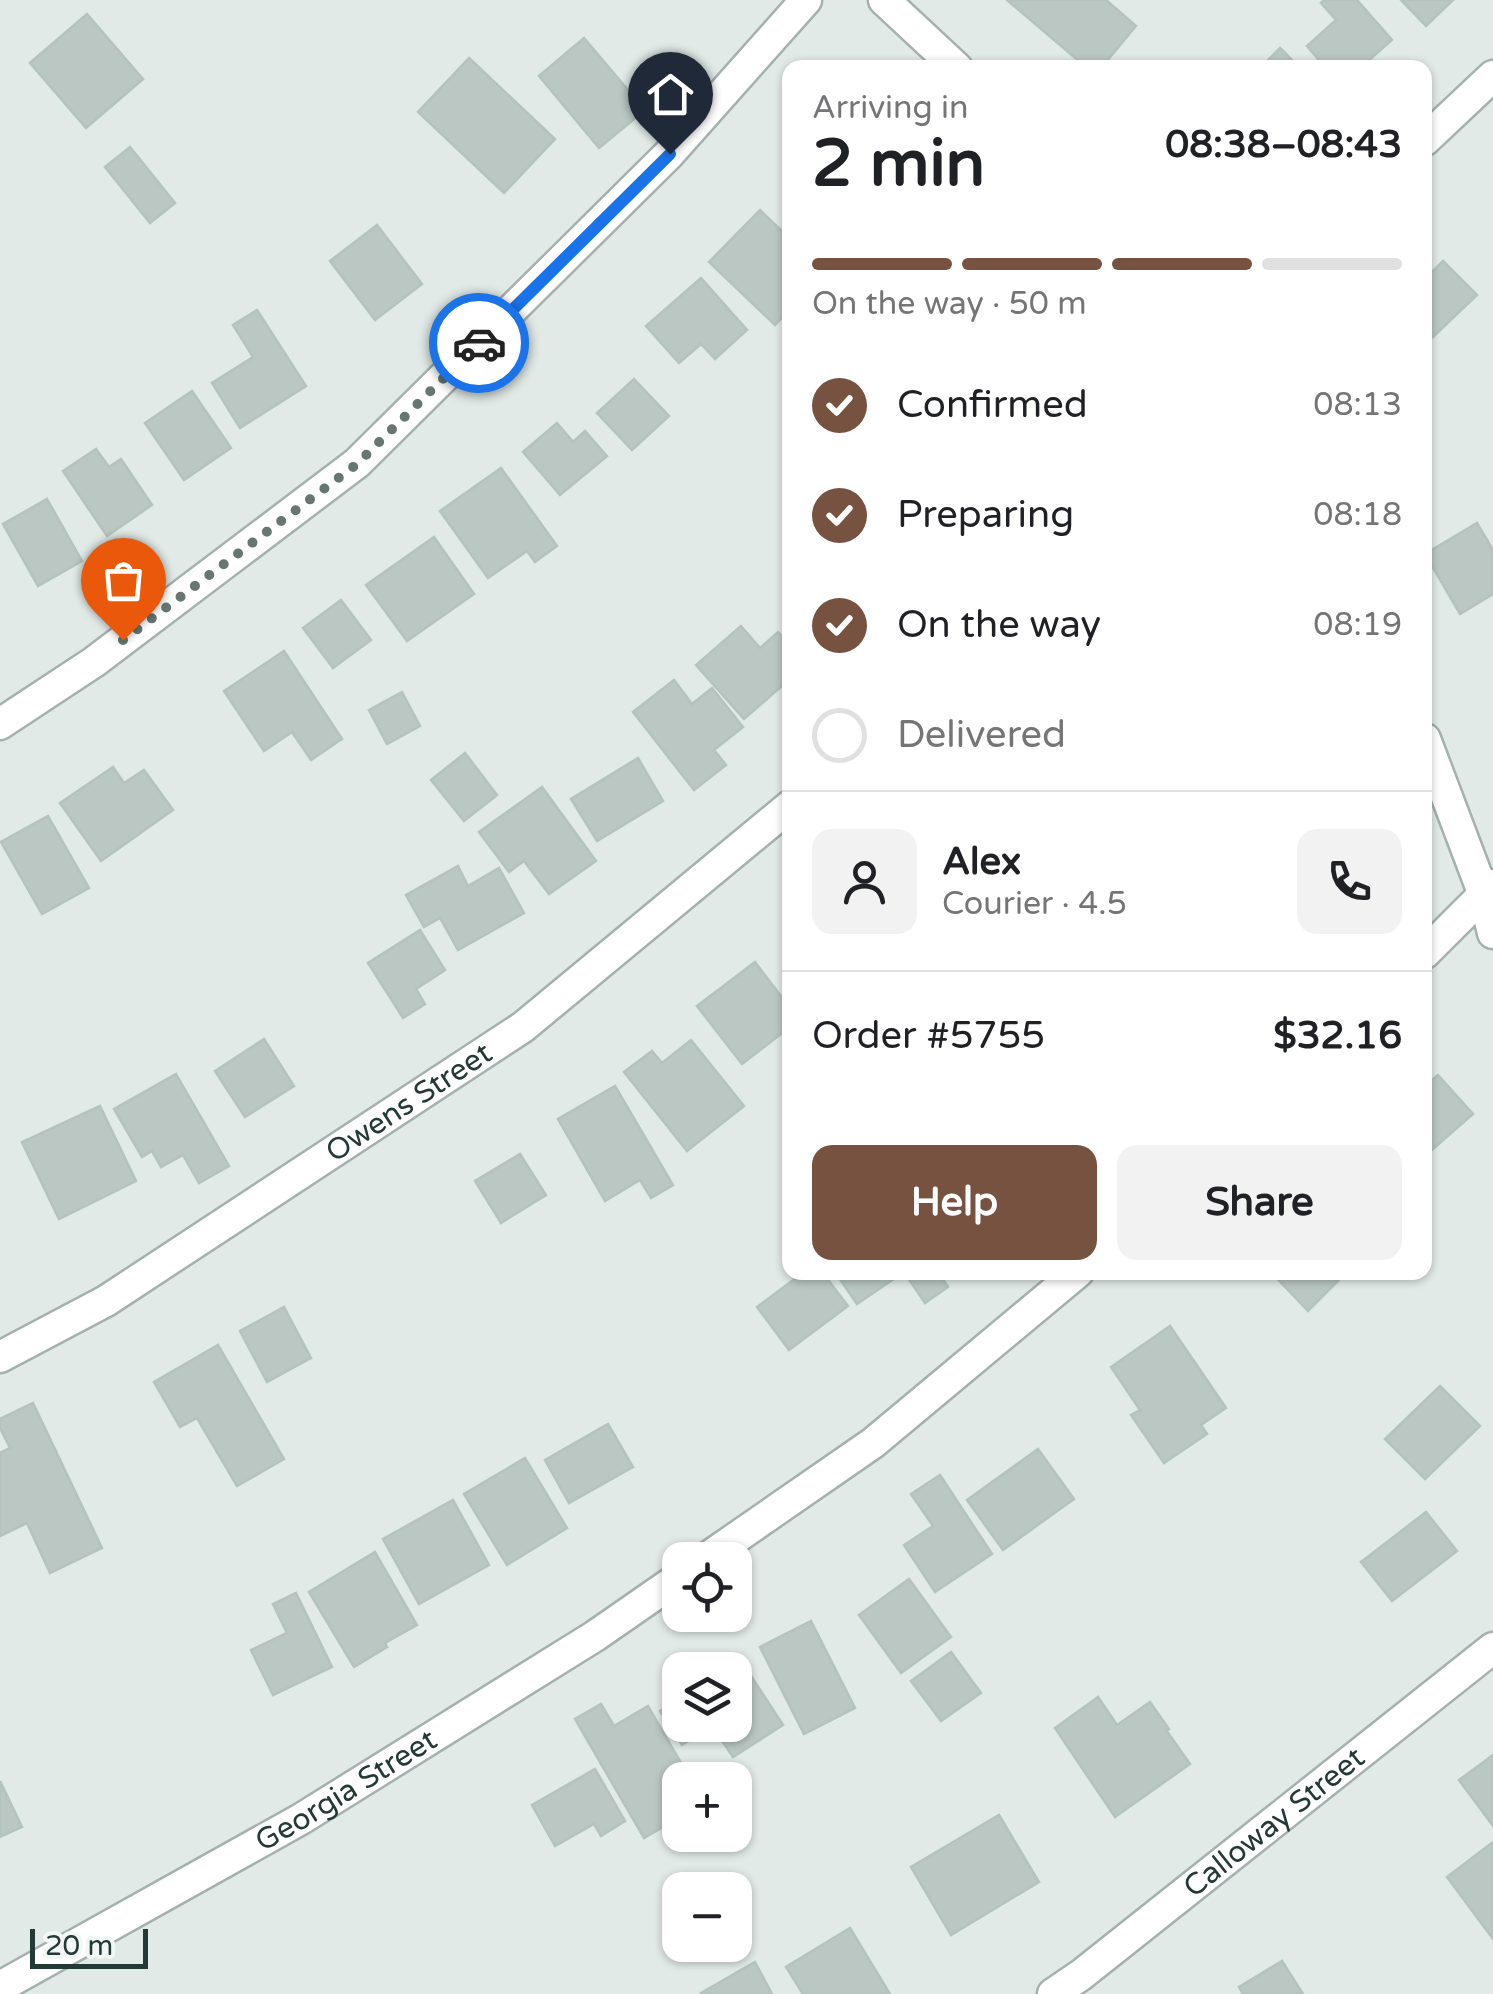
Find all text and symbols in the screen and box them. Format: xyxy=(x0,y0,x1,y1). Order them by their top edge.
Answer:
pin xyxy=(628,52,713,155)
icon: home xyxy=(643,67,698,122)
text: Arriving in xyxy=(812,89,969,127)
text: 08:38–08:43 xyxy=(1165,122,1402,168)
text: 2 min xyxy=(812,125,985,204)
text: On the way · 50 m xyxy=(812,285,1087,323)
courier xyxy=(429,293,529,393)
icon: car xyxy=(452,316,507,371)
icon: check xyxy=(812,378,867,433)
text: Confirmed xyxy=(897,382,1088,428)
text: 08:13 xyxy=(1313,386,1402,424)
icon: check xyxy=(812,488,867,543)
text: Preparing xyxy=(897,492,1074,538)
text: 08:18 xyxy=(1313,496,1402,534)
pin xyxy=(81,538,166,641)
icon: bag xyxy=(96,553,151,608)
icon: check xyxy=(812,598,867,653)
text: On the way xyxy=(897,602,1101,648)
text: 08:19 xyxy=(1313,606,1402,644)
text: Delivered xyxy=(897,712,1066,758)
button: person xyxy=(812,829,917,934)
button: phone xyxy=(1297,829,1402,934)
text: Alex xyxy=(942,839,1021,885)
text: Courier · 4.5 xyxy=(942,885,1127,923)
text: Order #5755 xyxy=(812,1013,1045,1059)
text: $32.16 xyxy=(1273,1013,1402,1059)
street label: Owens Street xyxy=(319,1035,499,1171)
button: Help xyxy=(812,1145,1097,1260)
button: Share xyxy=(1117,1145,1402,1260)
map controls xyxy=(662,1542,752,1962)
button: locate xyxy=(662,1542,752,1632)
button: layers xyxy=(662,1652,752,1742)
street label: Georgia Street xyxy=(249,1721,444,1860)
street label: Calloway Street xyxy=(1176,1739,1372,1905)
button: + xyxy=(662,1762,752,1852)
button: − xyxy=(662,1872,752,1962)
scale bar xyxy=(30,1924,148,1968)
text: 20 m xyxy=(45,1929,113,1963)

